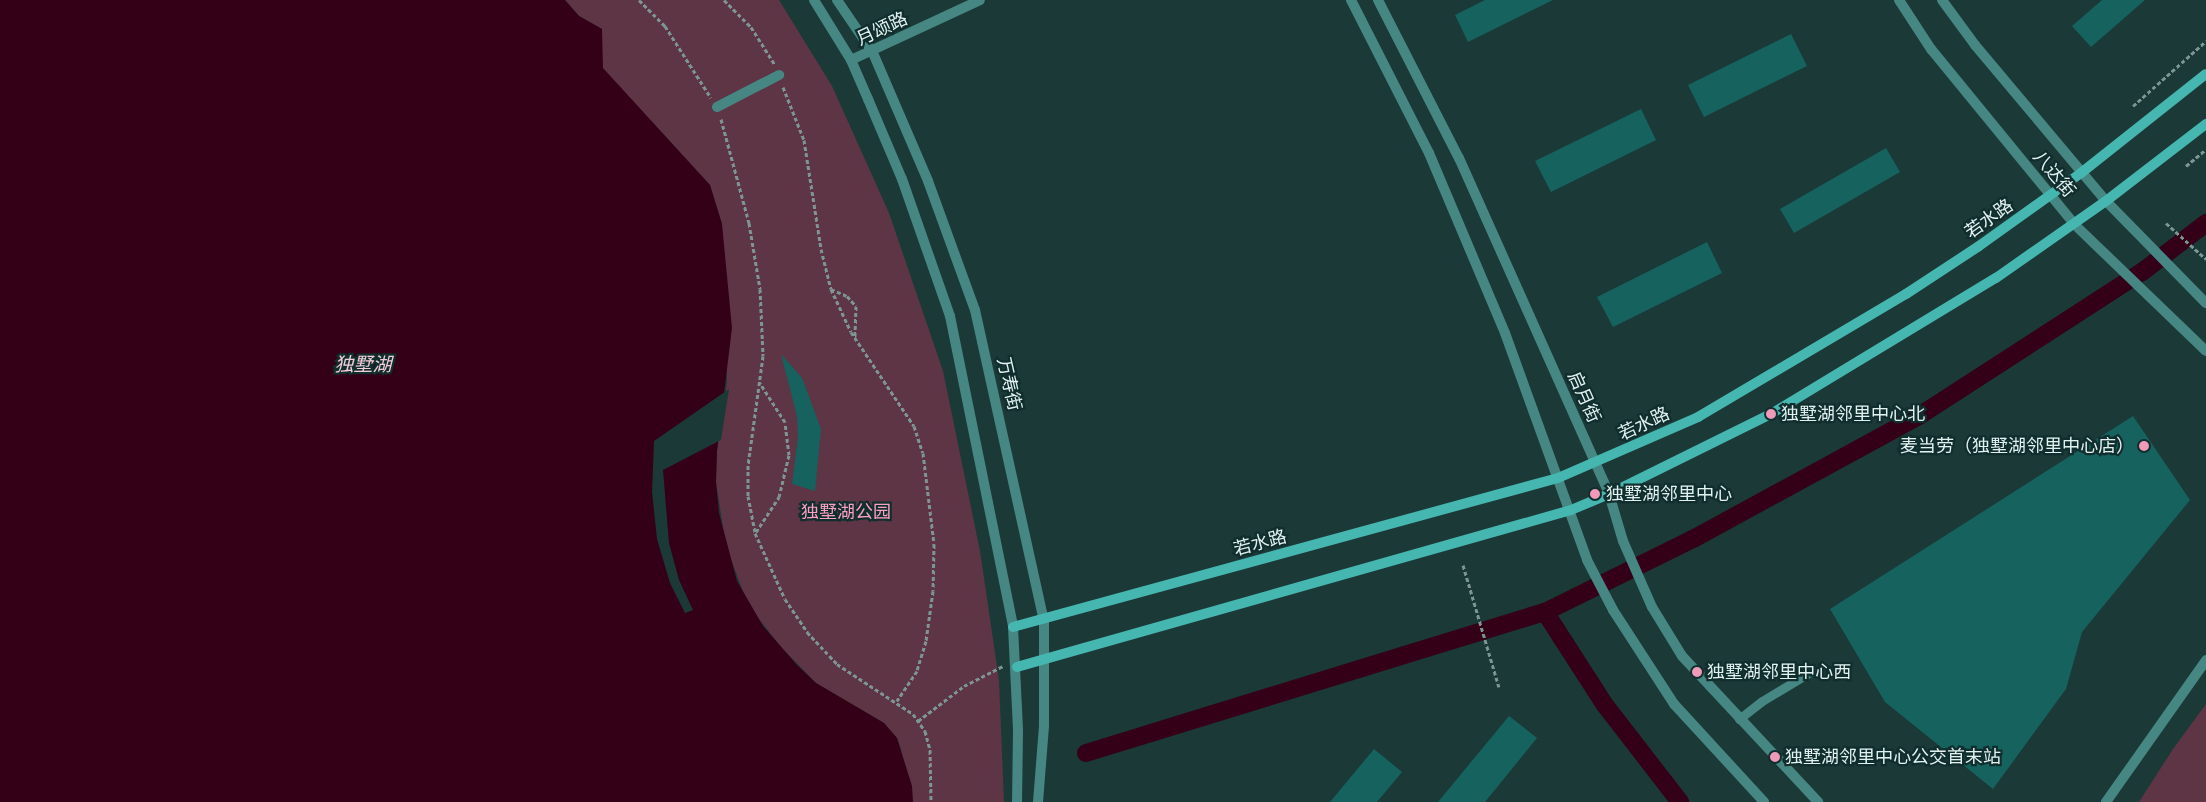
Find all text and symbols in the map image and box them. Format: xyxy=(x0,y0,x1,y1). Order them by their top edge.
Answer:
street label: 月颂路 xyxy=(853,8,911,50)
street label: 八达街 xyxy=(2028,146,2080,202)
street label: 若水路 xyxy=(1961,195,2017,243)
water label: 独墅湖 xyxy=(335,353,391,375)
street label: 万寿街 xyxy=(992,355,1026,413)
street label: 启月街 xyxy=(1563,368,1605,426)
street label: 若水路 xyxy=(1615,403,1673,445)
place label: 独墅湖邻里中心北 xyxy=(1781,403,1925,425)
marker: 独墅湖邻里中心北 xyxy=(1765,408,1777,420)
place label: 麦当劳（独墅湖邻里中心店） xyxy=(1900,435,2134,457)
marker: 麦当劳（独墅湖邻里中心店） xyxy=(2138,440,2150,452)
place label: 独墅湖邻里中心 xyxy=(1606,483,1732,505)
marker: 独墅湖邻里中心 xyxy=(1588,487,1602,501)
park label: 独墅湖公园 xyxy=(801,501,891,523)
street label: 若水路 xyxy=(1231,526,1289,560)
place label: 独墅湖邻里中心西 xyxy=(1707,661,1851,683)
marker: 独墅湖邻里中心西 xyxy=(1691,666,1703,678)
place label: 独墅湖邻里中心公交首末站 xyxy=(1785,746,2001,768)
marker: 独墅湖邻里中心公交首末站 xyxy=(1769,751,1781,763)

